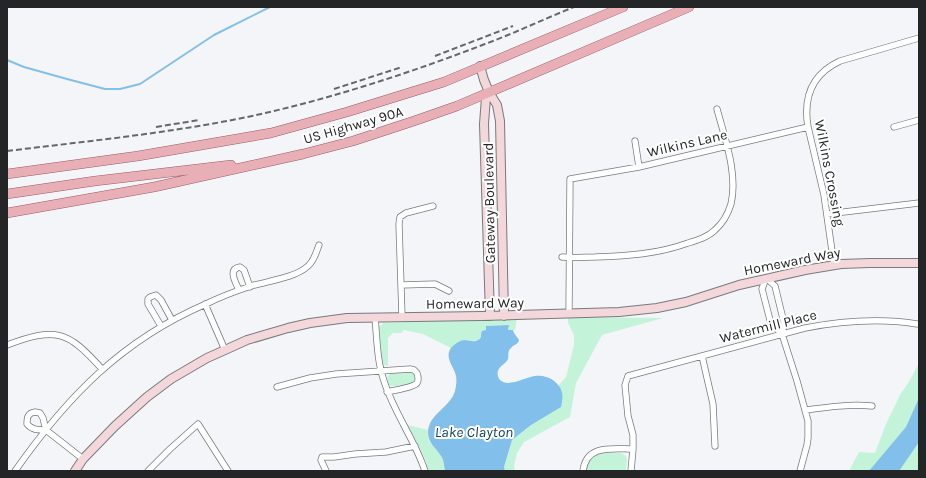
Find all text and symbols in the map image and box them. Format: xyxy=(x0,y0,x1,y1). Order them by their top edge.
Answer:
street label: US Highway 90A xyxy=(301,103,405,148)
street label: Wilkins Crossing xyxy=(811,118,848,228)
street label: Wilkins Lane xyxy=(645,126,729,161)
street label: Gateway Boulevard xyxy=(480,142,499,264)
street label: Homeward Way xyxy=(742,244,842,279)
street label: Homeward Way xyxy=(426,294,525,313)
street label: Watermill Place xyxy=(718,306,818,347)
water label: Lake Clayton xyxy=(435,423,513,441)

